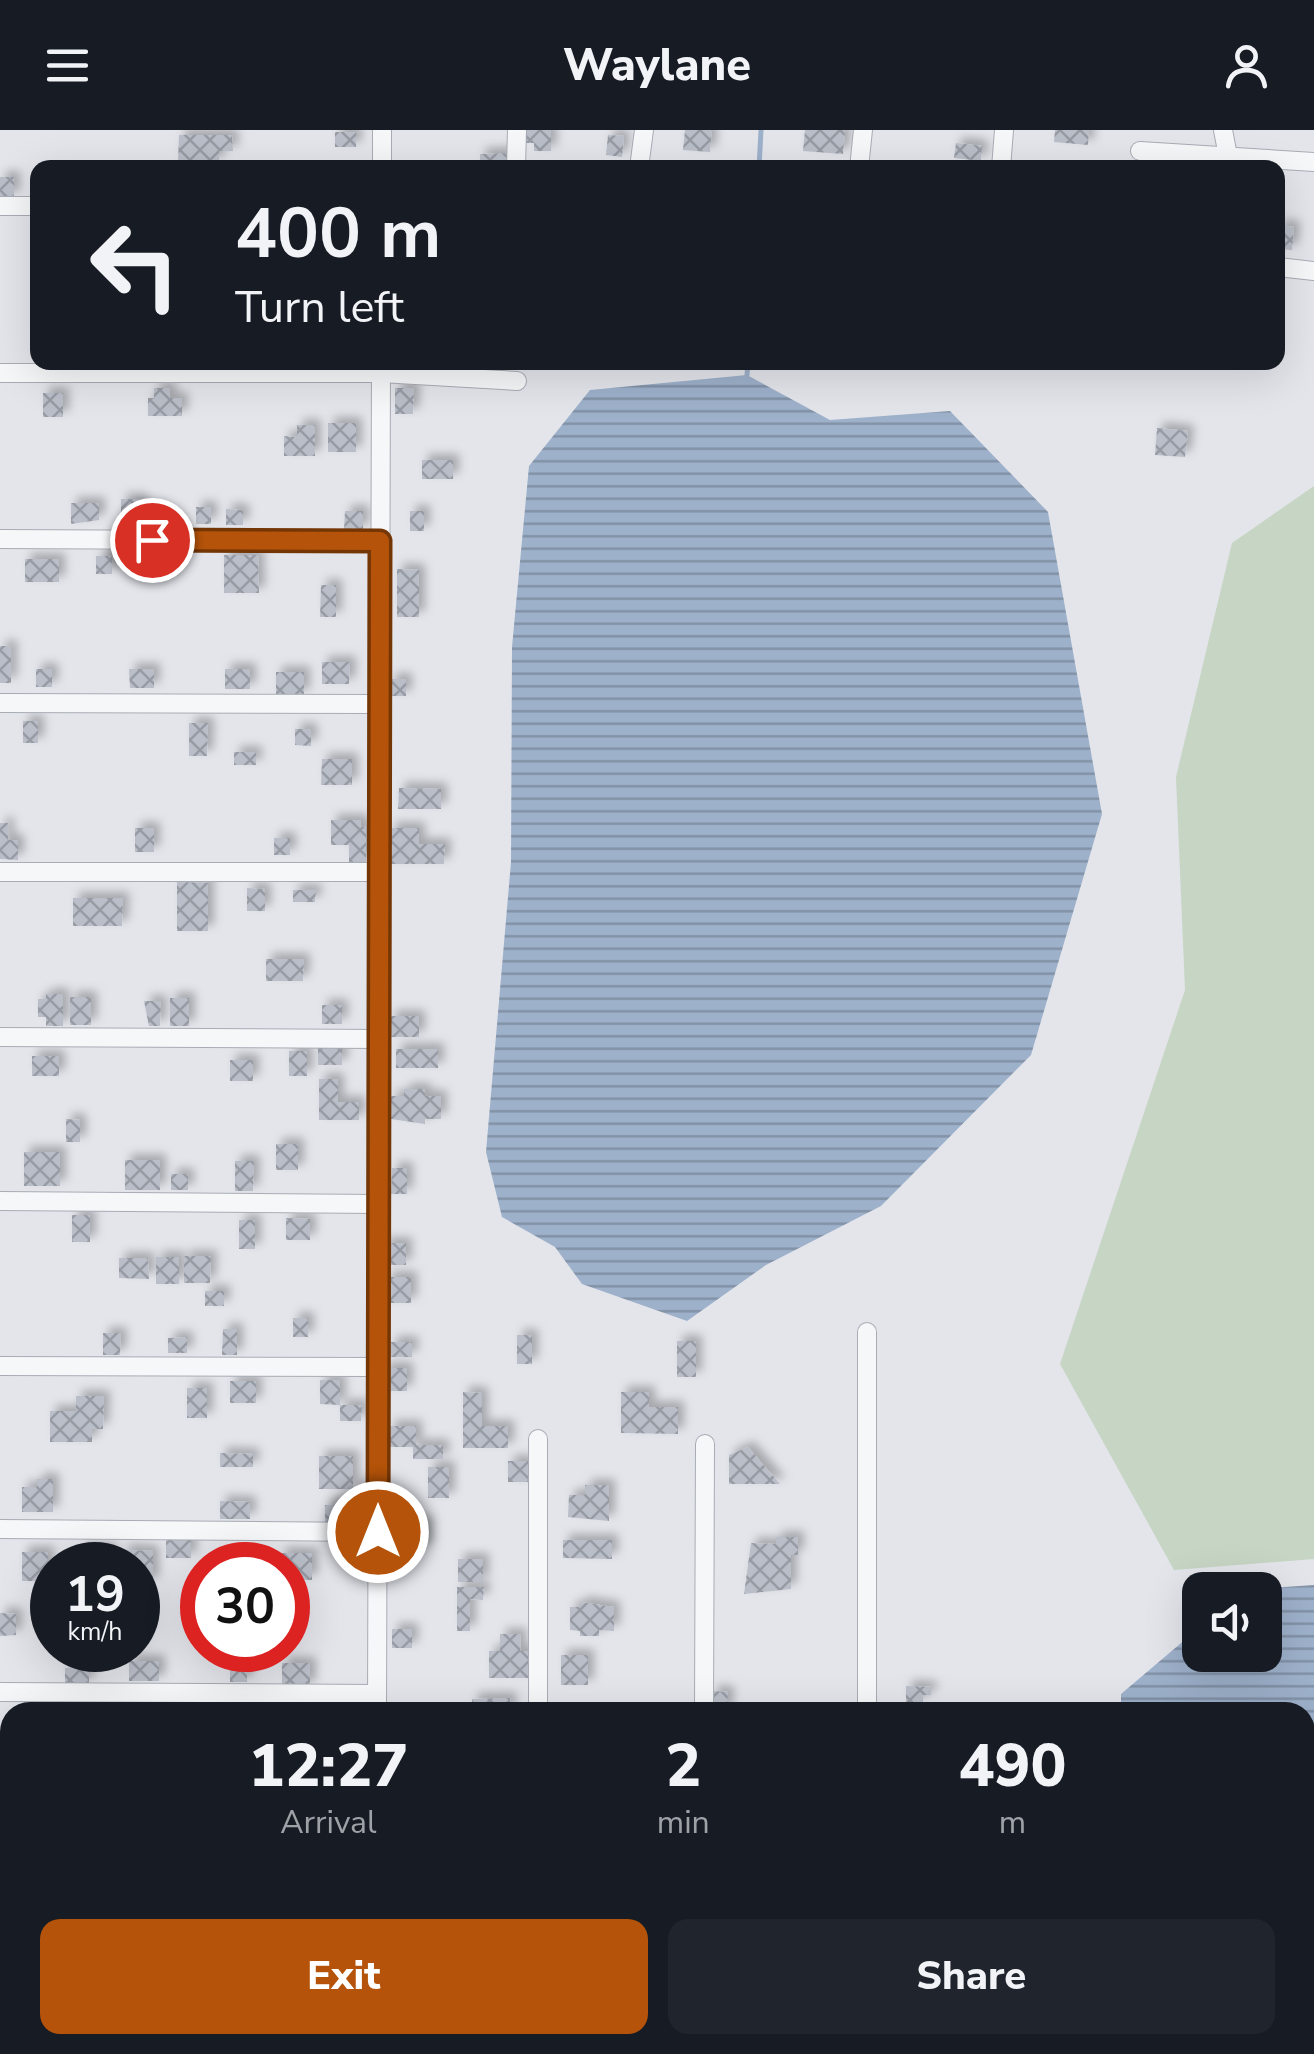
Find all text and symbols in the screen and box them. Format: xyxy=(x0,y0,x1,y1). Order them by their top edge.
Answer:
text: Waylane xyxy=(563,35,751,96)
icon: menu xyxy=(40,38,95,93)
icon: person xyxy=(1219,38,1274,93)
text: 400 m xyxy=(235,186,441,282)
icon: left xyxy=(70,200,200,330)
text: Turn left xyxy=(235,277,404,338)
pin xyxy=(110,498,195,583)
icon: arrive xyxy=(125,513,180,568)
position arrow xyxy=(326,1480,430,1584)
speed limit sign: 30 xyxy=(180,1542,310,1672)
text: 19 xyxy=(65,1560,125,1629)
map controls xyxy=(1182,1572,1282,1672)
button: sound xyxy=(1182,1572,1282,1672)
text: km/h xyxy=(67,1615,123,1649)
text: 12:27 xyxy=(249,1725,408,1807)
text: 2 xyxy=(665,1725,701,1807)
text: 490 xyxy=(958,1725,1066,1807)
text: Arrival xyxy=(280,1801,377,1844)
text: min xyxy=(657,1801,710,1844)
text: m xyxy=(999,1801,1026,1844)
button: Exit xyxy=(40,1919,648,2034)
button: Share xyxy=(668,1919,1275,2034)

